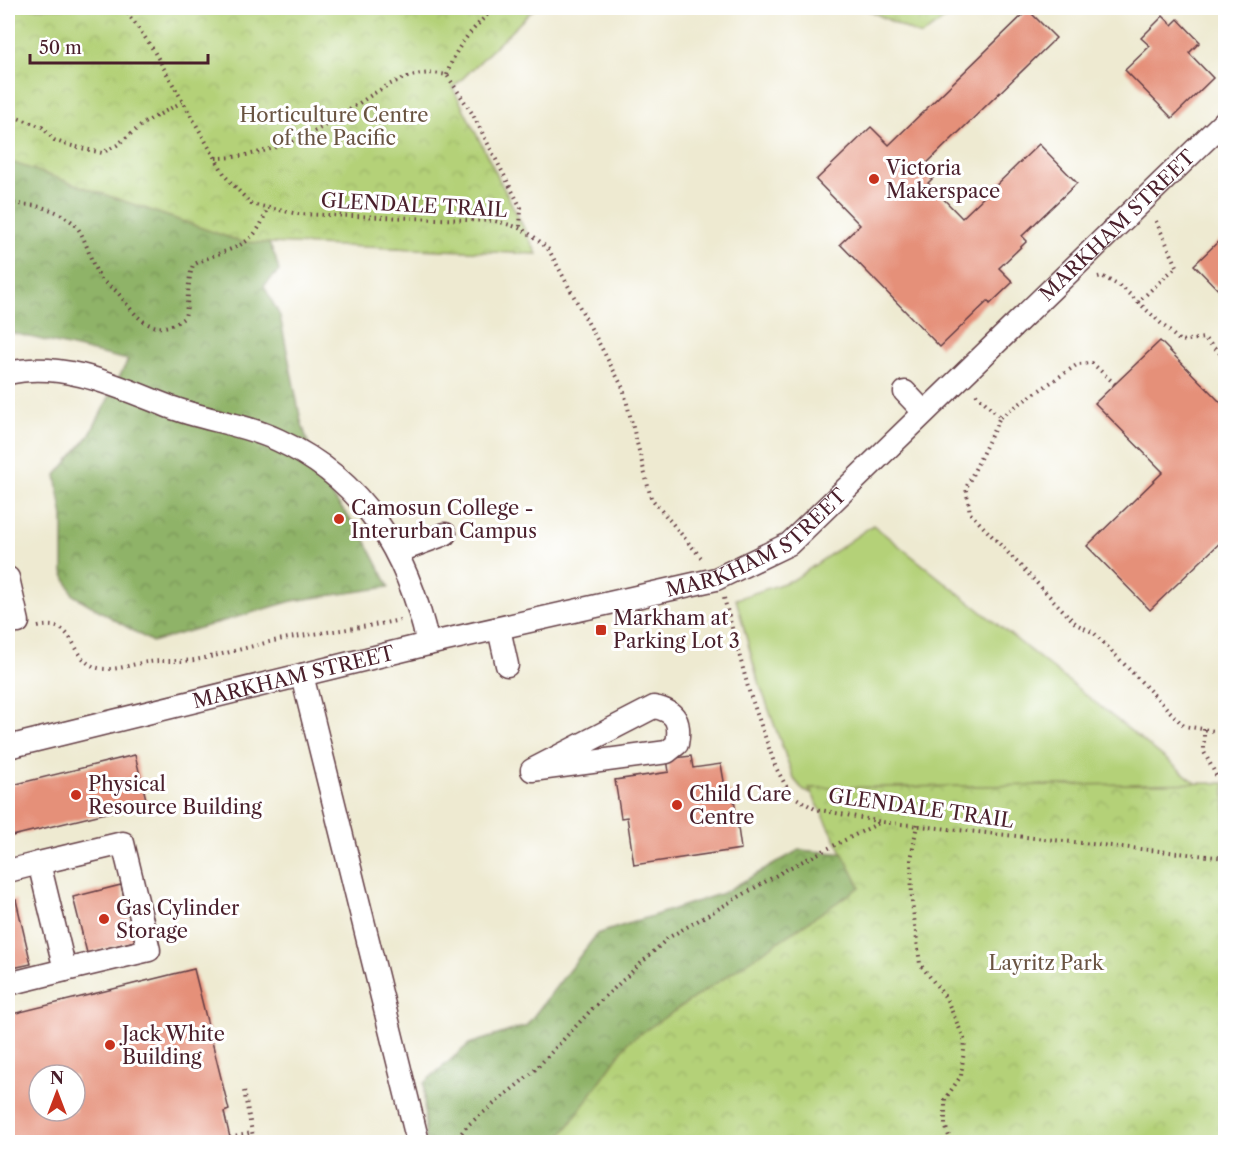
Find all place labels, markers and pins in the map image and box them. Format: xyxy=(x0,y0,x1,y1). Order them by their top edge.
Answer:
place label: Victoria Makerspace xyxy=(885,156,1000,203)
marker: Victoria Makerspace xyxy=(867,172,881,186)
place label: Camosun College - Interurban Campus xyxy=(351,496,537,543)
marker: Camosun College - Interurban Campus xyxy=(332,512,346,526)
place label: Markham at Parking Lot 3 xyxy=(613,606,740,653)
marker: Markham at Parking Lot 3 xyxy=(594,623,608,637)
place label: Physical Resource Building xyxy=(88,772,262,819)
place label: Child Care Centre xyxy=(689,782,792,829)
marker: Physical Resource Building xyxy=(69,788,83,802)
marker: Child Care Centre xyxy=(670,798,684,812)
place label: Gas Cylinder Storage xyxy=(116,896,240,943)
marker: Gas Cylinder Storage xyxy=(97,912,111,926)
place label: Jack White Building xyxy=(119,1022,225,1069)
marker: Jack White Building xyxy=(103,1038,117,1052)

